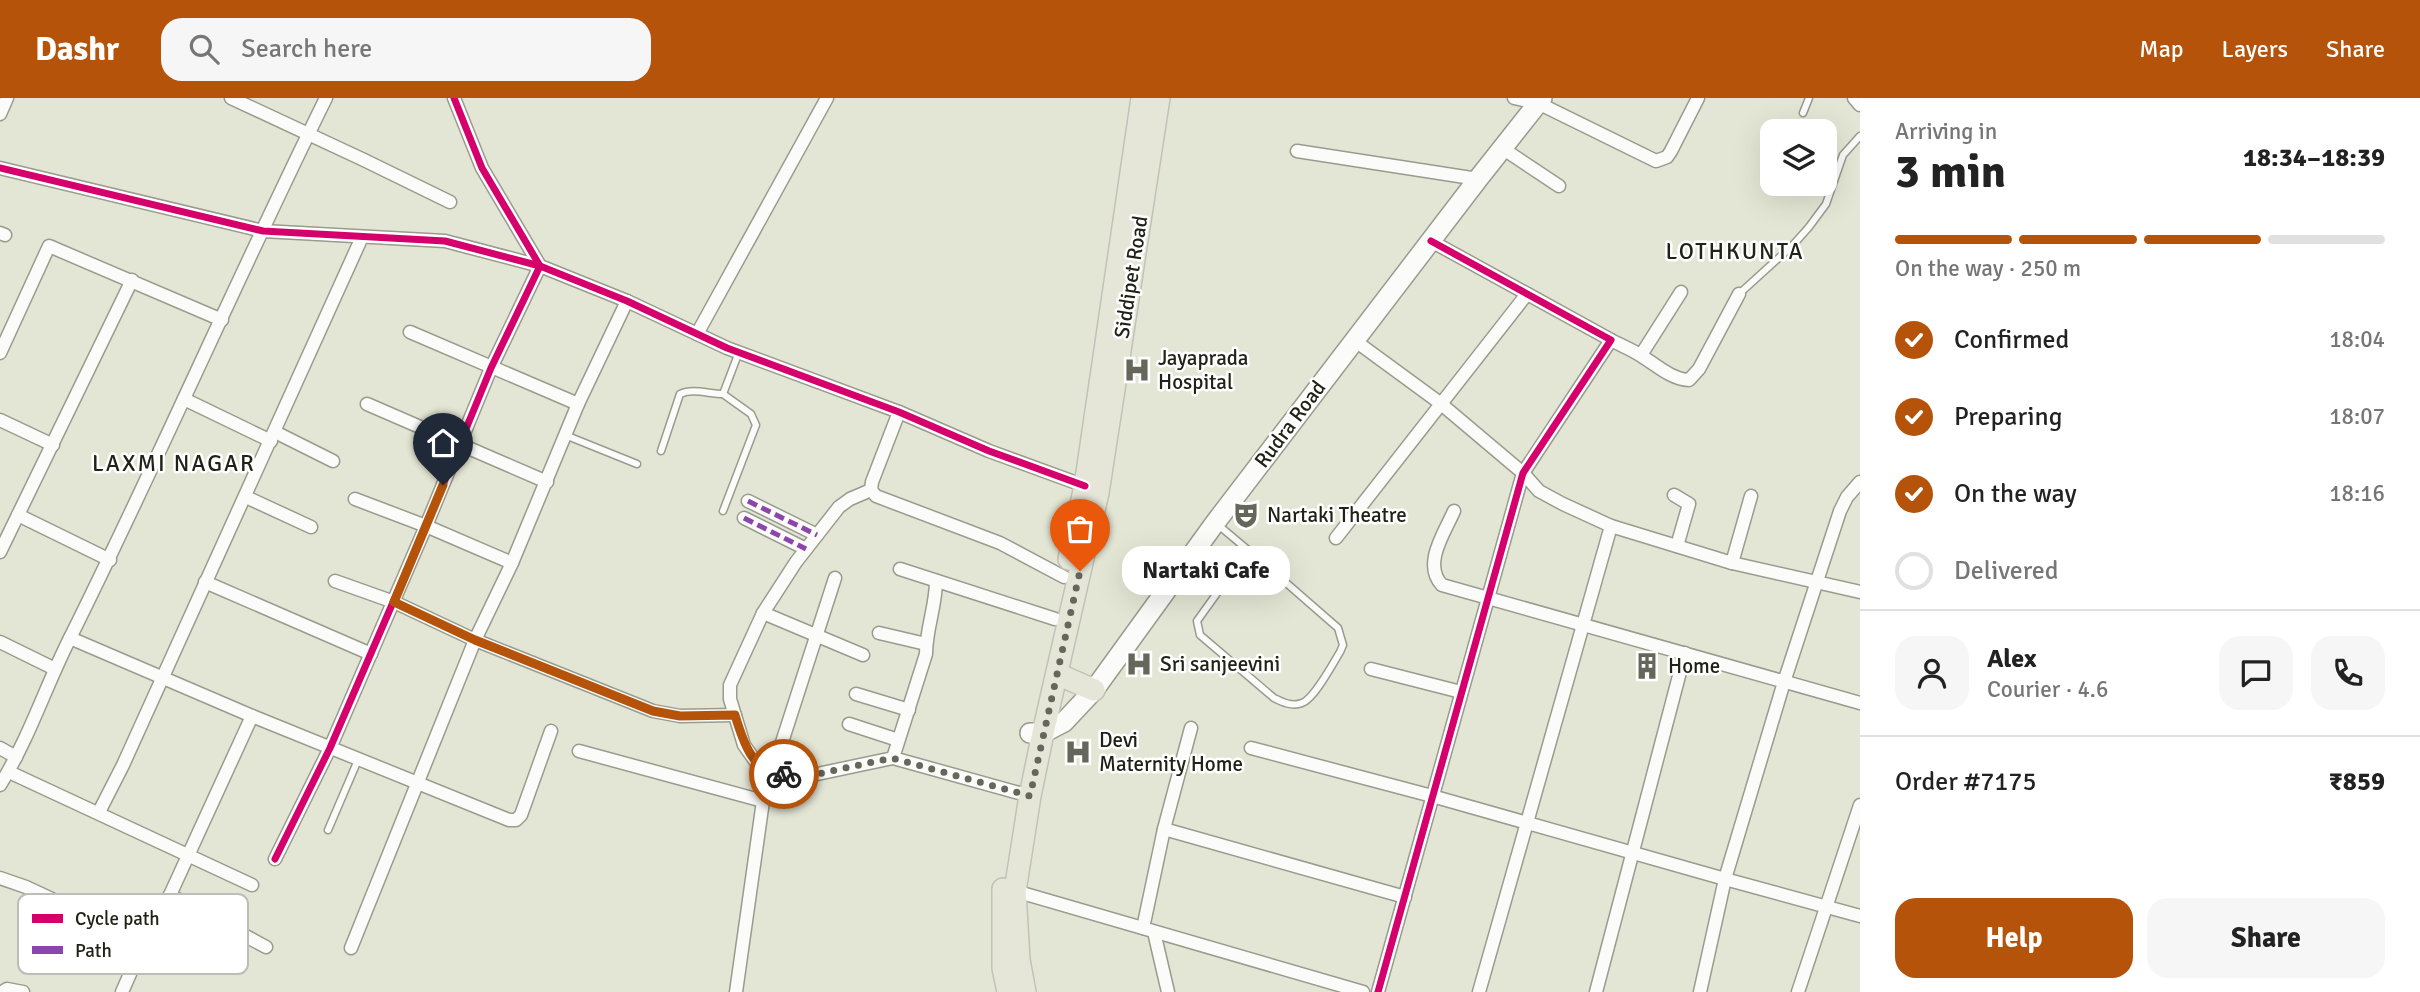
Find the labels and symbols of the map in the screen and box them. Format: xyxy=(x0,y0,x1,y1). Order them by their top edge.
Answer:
street label: Siddipet Road xyxy=(1108,214,1154,340)
district label: LOTHKUNTA xyxy=(1665,237,1805,266)
place label: Jayaprada Hospital xyxy=(1158,345,1249,395)
hospital icon: Jayaprada Hospital xyxy=(1122,355,1152,385)
street label: Rudra Road xyxy=(1249,375,1331,473)
pin xyxy=(413,413,473,485)
district label: LAXMI NAGAR xyxy=(92,449,256,478)
pin xyxy=(1050,499,1110,571)
theatre icon: Nartaki Theatre xyxy=(1231,500,1261,530)
place label: Nartaki Theatre xyxy=(1267,502,1407,528)
callout: Nartaki Cafe xyxy=(1122,546,1290,596)
hospital icon: Sri sanjeevini xyxy=(1124,649,1154,679)
place label: Sri sanjeevini xyxy=(1160,651,1280,677)
building icon: Home xyxy=(1632,651,1662,681)
place label: Home xyxy=(1668,653,1720,679)
place label: Devi Maternity Home xyxy=(1099,727,1243,777)
hospital icon: Devi Maternity Home xyxy=(1063,737,1093,767)
courier xyxy=(749,739,819,809)
legend xyxy=(18,894,248,974)
text: Cycle path xyxy=(75,907,160,931)
text: Path xyxy=(75,939,112,963)

